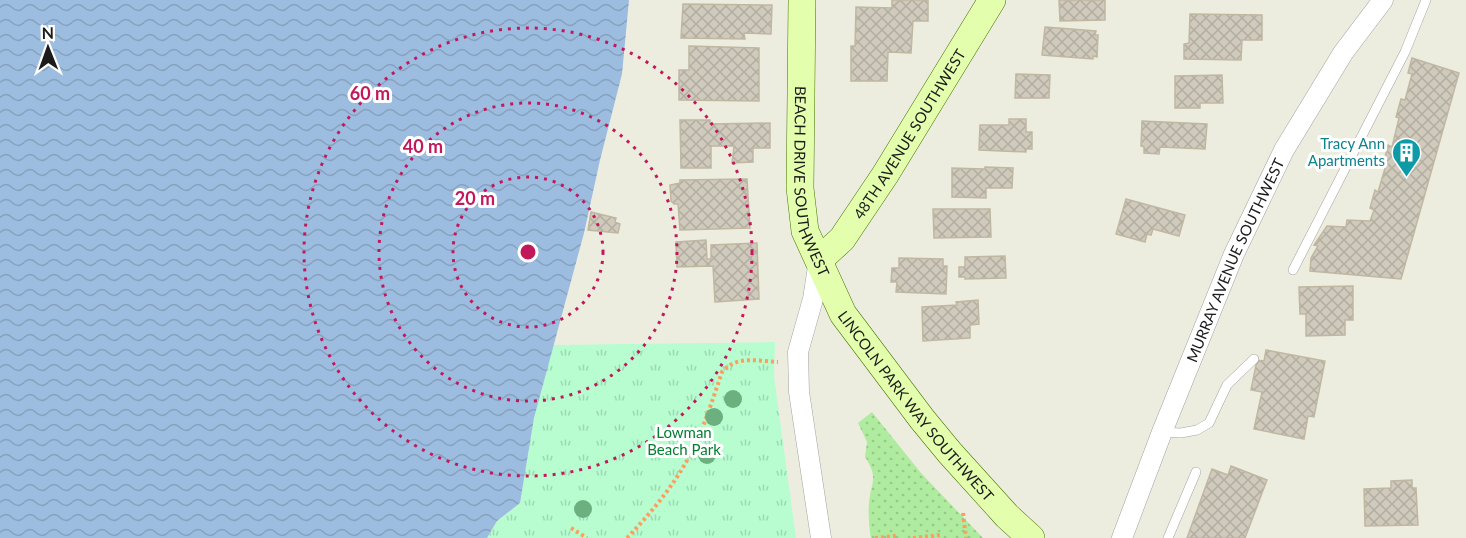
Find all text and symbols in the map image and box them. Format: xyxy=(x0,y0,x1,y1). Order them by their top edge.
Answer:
north arrow xyxy=(18,18,78,78)
text: N xyxy=(41,23,54,42)
street label: 48TH AVENUE SOUTHWEST xyxy=(849,45,969,222)
text: 60 m xyxy=(350,82,390,104)
street label: BEACH DRIVE SOUTHWEST xyxy=(791,86,834,279)
place label: Tracy Ann Apartments xyxy=(1308,134,1385,169)
text: 40 m xyxy=(403,135,443,157)
building icon: Tracy Ann Apartments xyxy=(1390,136,1422,178)
street label: MURRAY AVENUE SOUTHWEST xyxy=(1182,155,1288,365)
text: 20 m xyxy=(455,187,495,209)
centre of rings xyxy=(518,242,538,262)
street label: LINCOLN PARK WAY SOUTHWEST xyxy=(835,307,998,505)
park label: Lowman Beach Park xyxy=(647,423,721,458)

